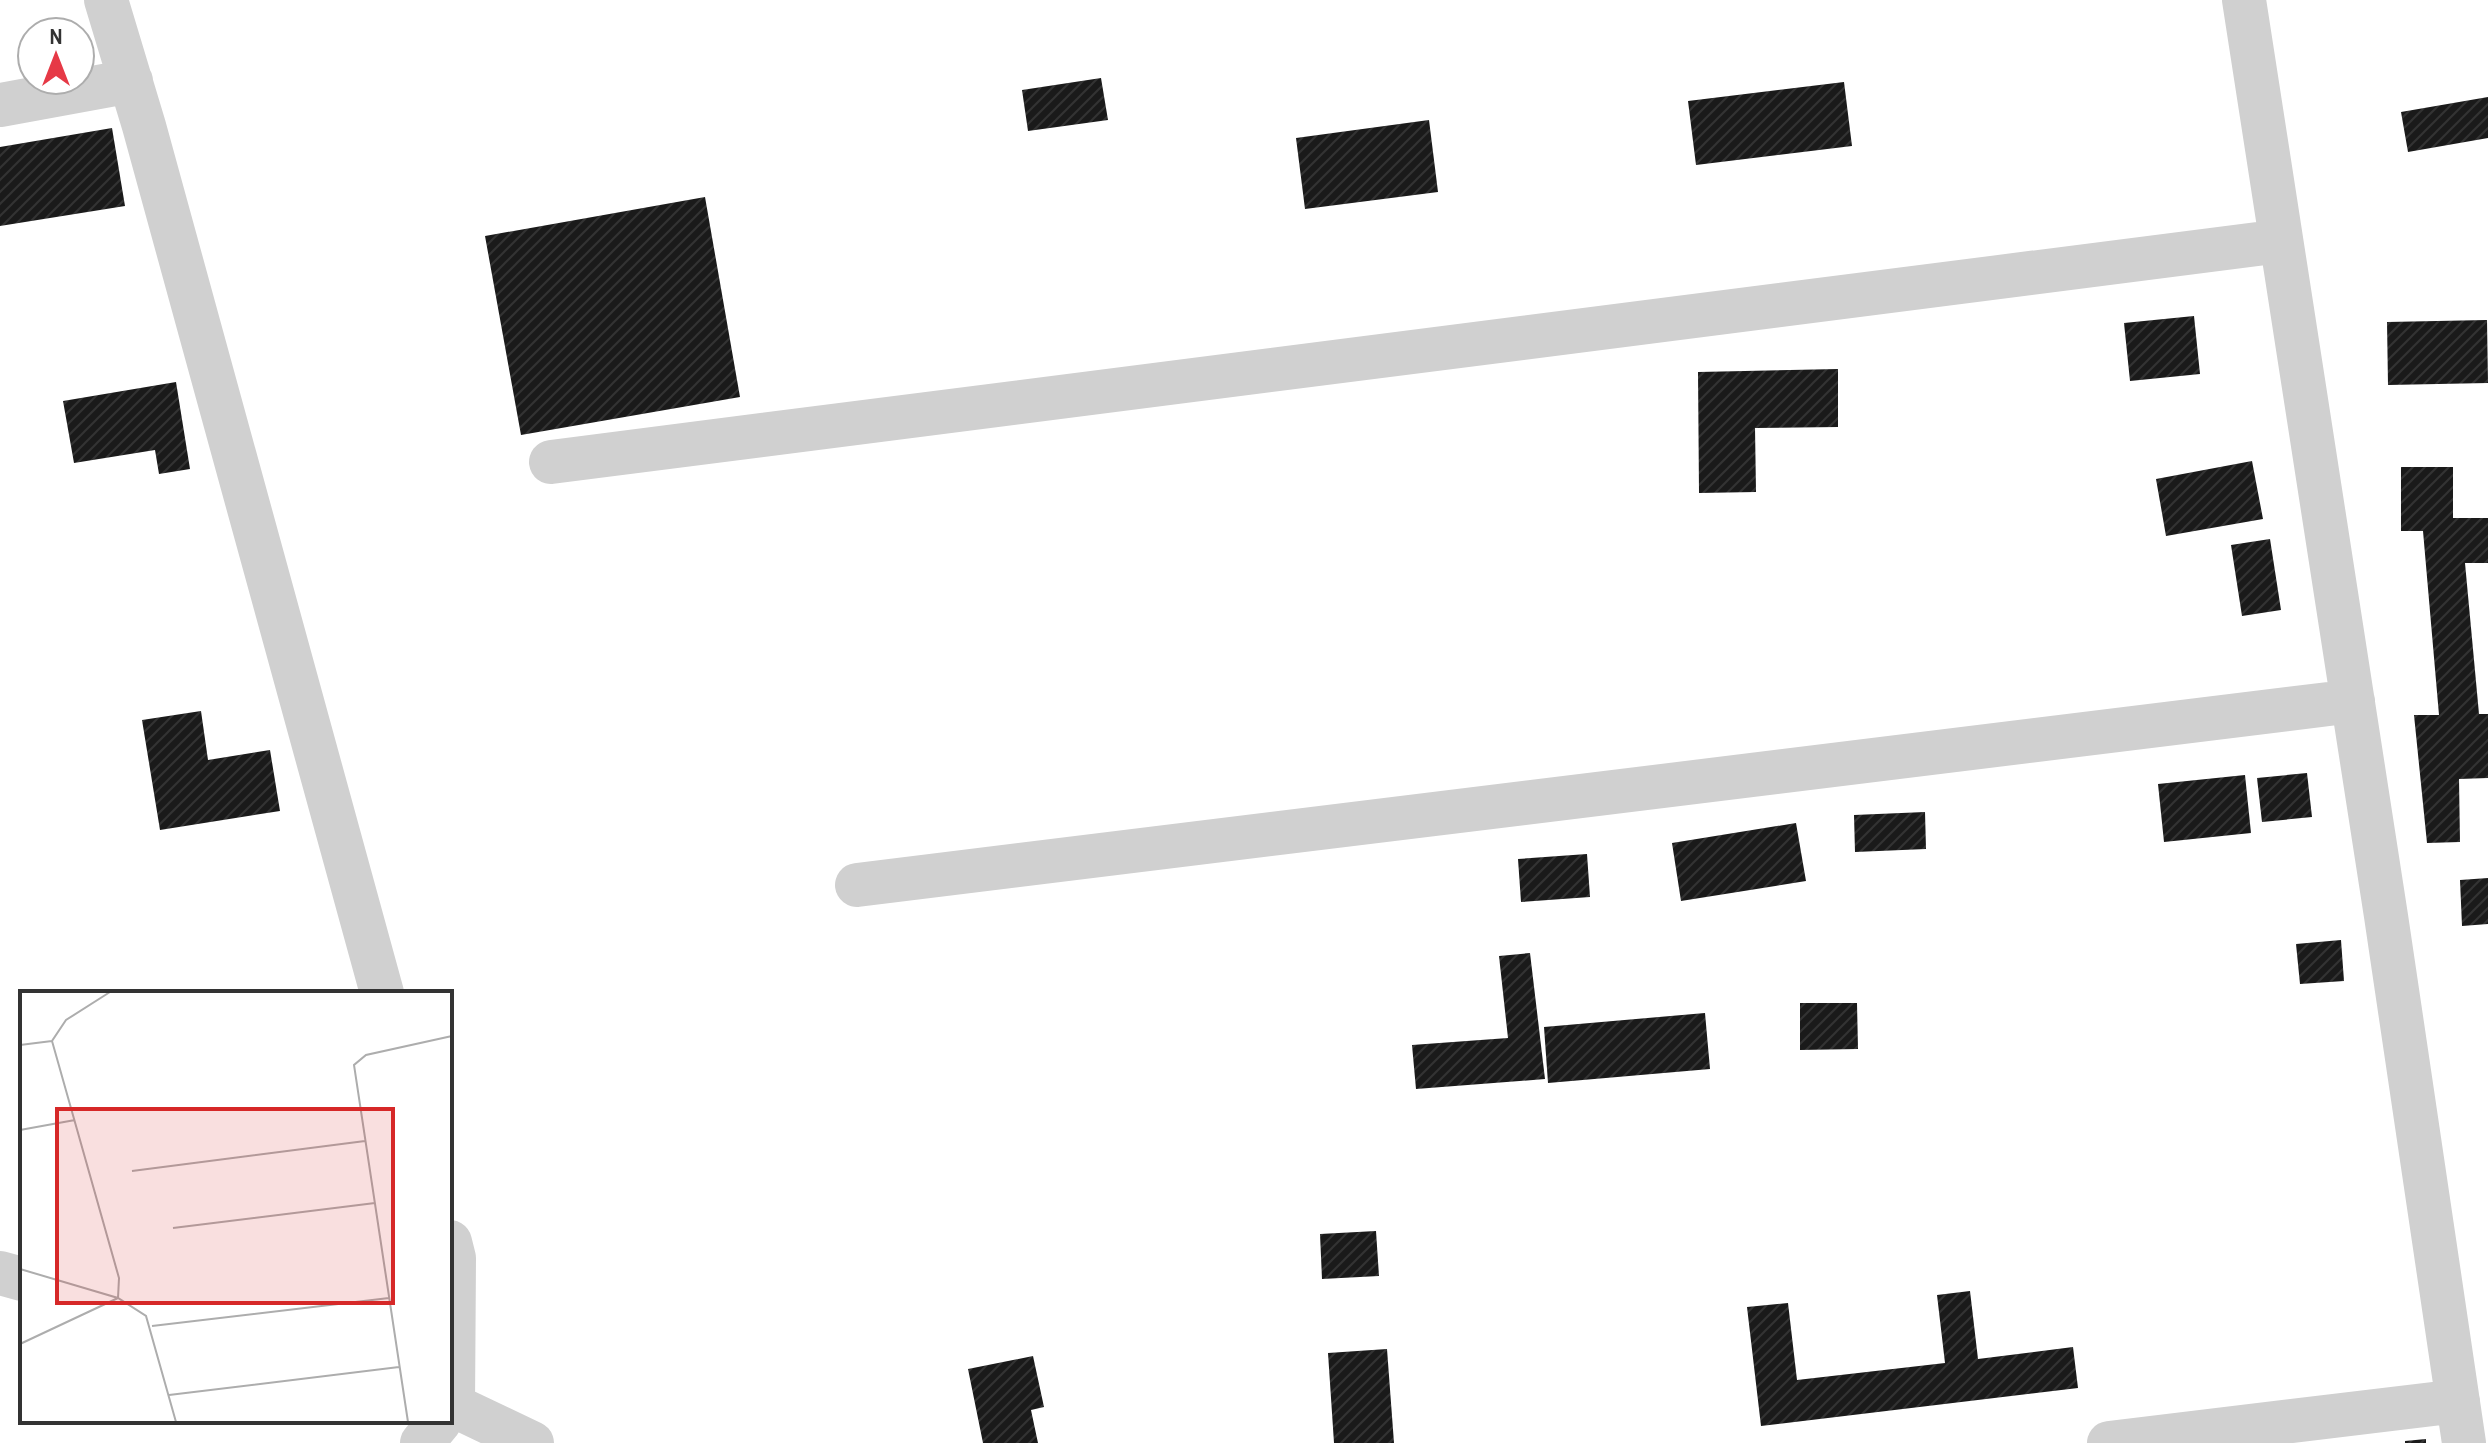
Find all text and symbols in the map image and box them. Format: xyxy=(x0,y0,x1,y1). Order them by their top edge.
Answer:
north arrow xyxy=(16,16,96,96)
text: N xyxy=(49,21,63,51)
inset map xyxy=(20,991,452,1423)

